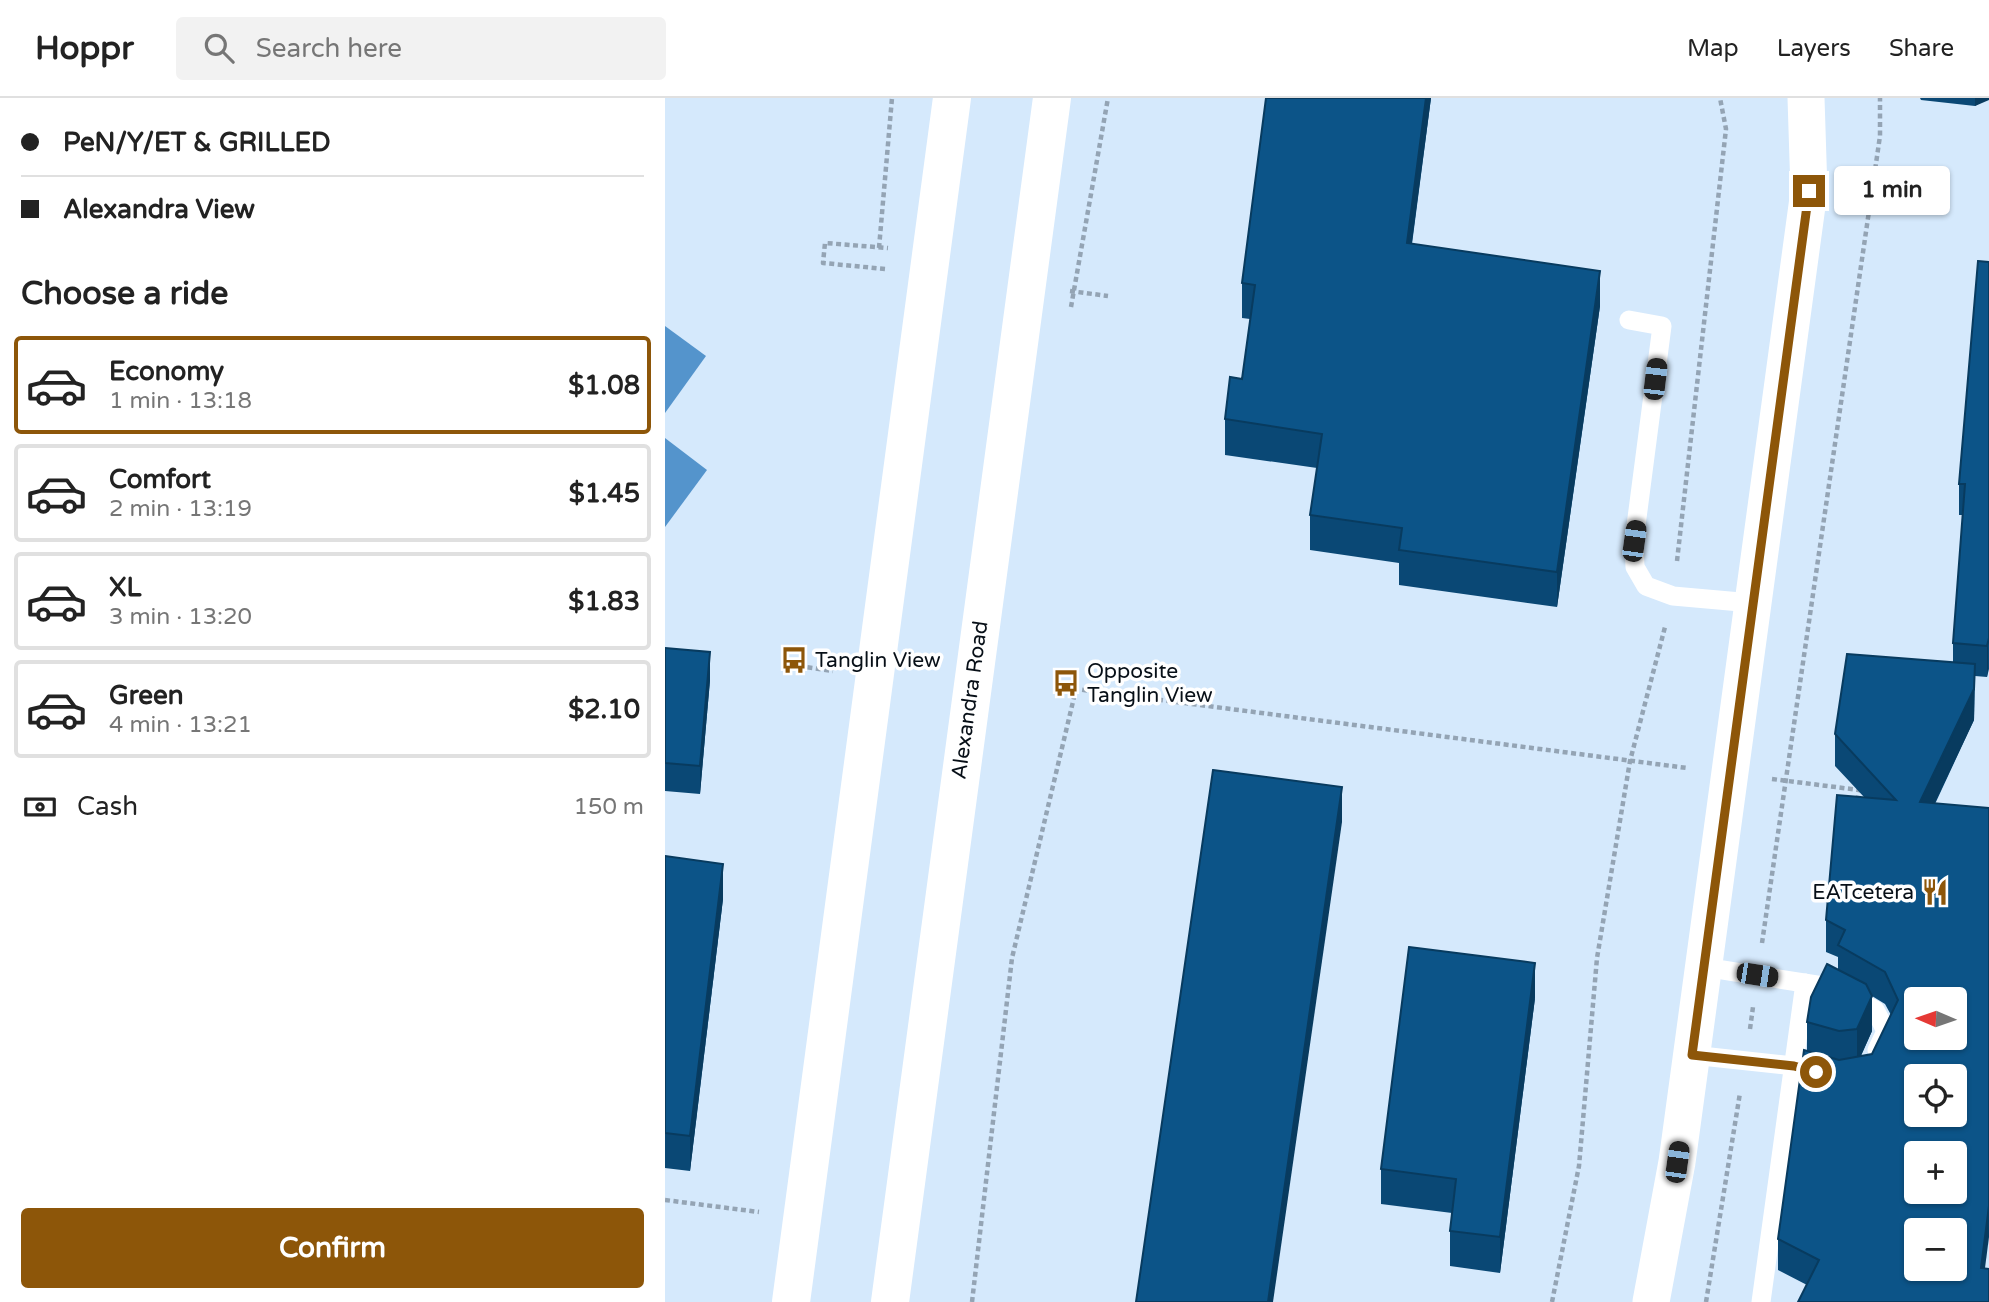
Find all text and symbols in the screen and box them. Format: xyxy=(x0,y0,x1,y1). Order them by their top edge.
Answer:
search box xyxy=(176,17,666,80)
text: Hoppr xyxy=(35,29,134,68)
icon: search xyxy=(200,29,238,67)
text: Search here xyxy=(256,33,402,64)
text: Map xyxy=(1687,34,1739,63)
text: Layers xyxy=(1777,34,1851,63)
text: Share xyxy=(1889,34,1954,63)
text: PeN/Y/ET & GRILLED xyxy=(63,127,331,158)
callout: 1 min xyxy=(1833,166,1949,216)
route end xyxy=(1793,175,1825,207)
text: 1 min xyxy=(1861,176,1923,204)
text: Alexandra View xyxy=(63,194,255,225)
text: Choose a ride xyxy=(21,275,228,313)
icon: car xyxy=(25,354,88,417)
text: Economy xyxy=(109,356,224,387)
car xyxy=(1643,357,1668,401)
text: $1.08 xyxy=(568,370,640,401)
text: 1 min · 13:18 xyxy=(109,387,252,415)
icon: car xyxy=(25,462,88,525)
text: Comfort xyxy=(109,464,211,495)
text: $1.45 xyxy=(569,478,640,509)
text: 2 min · 13:19 xyxy=(109,495,252,523)
car xyxy=(1621,519,1648,563)
icon: car xyxy=(25,570,88,633)
text: XL xyxy=(109,572,141,603)
text: $1.83 xyxy=(568,586,640,617)
text: 3 min · 13:20 xyxy=(109,603,252,631)
street label: Alexandra Road xyxy=(947,619,993,781)
bus stop icon: Tanglin View xyxy=(779,645,809,675)
place label: Tanglin View xyxy=(815,648,941,673)
place label: Opposite Tanglin View xyxy=(1087,659,1213,708)
bus stop icon: Opposite Tanglin View xyxy=(1051,668,1081,698)
icon: car xyxy=(25,678,88,741)
text: Green xyxy=(109,680,184,711)
text: $2.10 xyxy=(568,694,640,725)
text: 4 min · 13:21 xyxy=(109,711,252,739)
icon: cash xyxy=(21,788,59,826)
text: Cash xyxy=(77,791,138,822)
text: 150 m xyxy=(574,793,644,821)
restaurant icon: EATcetera xyxy=(1920,877,1950,907)
place label: EATcetera xyxy=(1812,880,1914,905)
car xyxy=(1735,961,1780,989)
north arrow xyxy=(1904,987,1967,1050)
map controls xyxy=(1904,987,1967,1281)
route start xyxy=(1800,1056,1832,1088)
button: locate xyxy=(1904,1064,1967,1127)
car xyxy=(1664,1140,1691,1184)
button: + xyxy=(1904,1141,1967,1204)
button: Confirm xyxy=(21,1208,644,1288)
button: − xyxy=(1904,1218,1967,1281)

